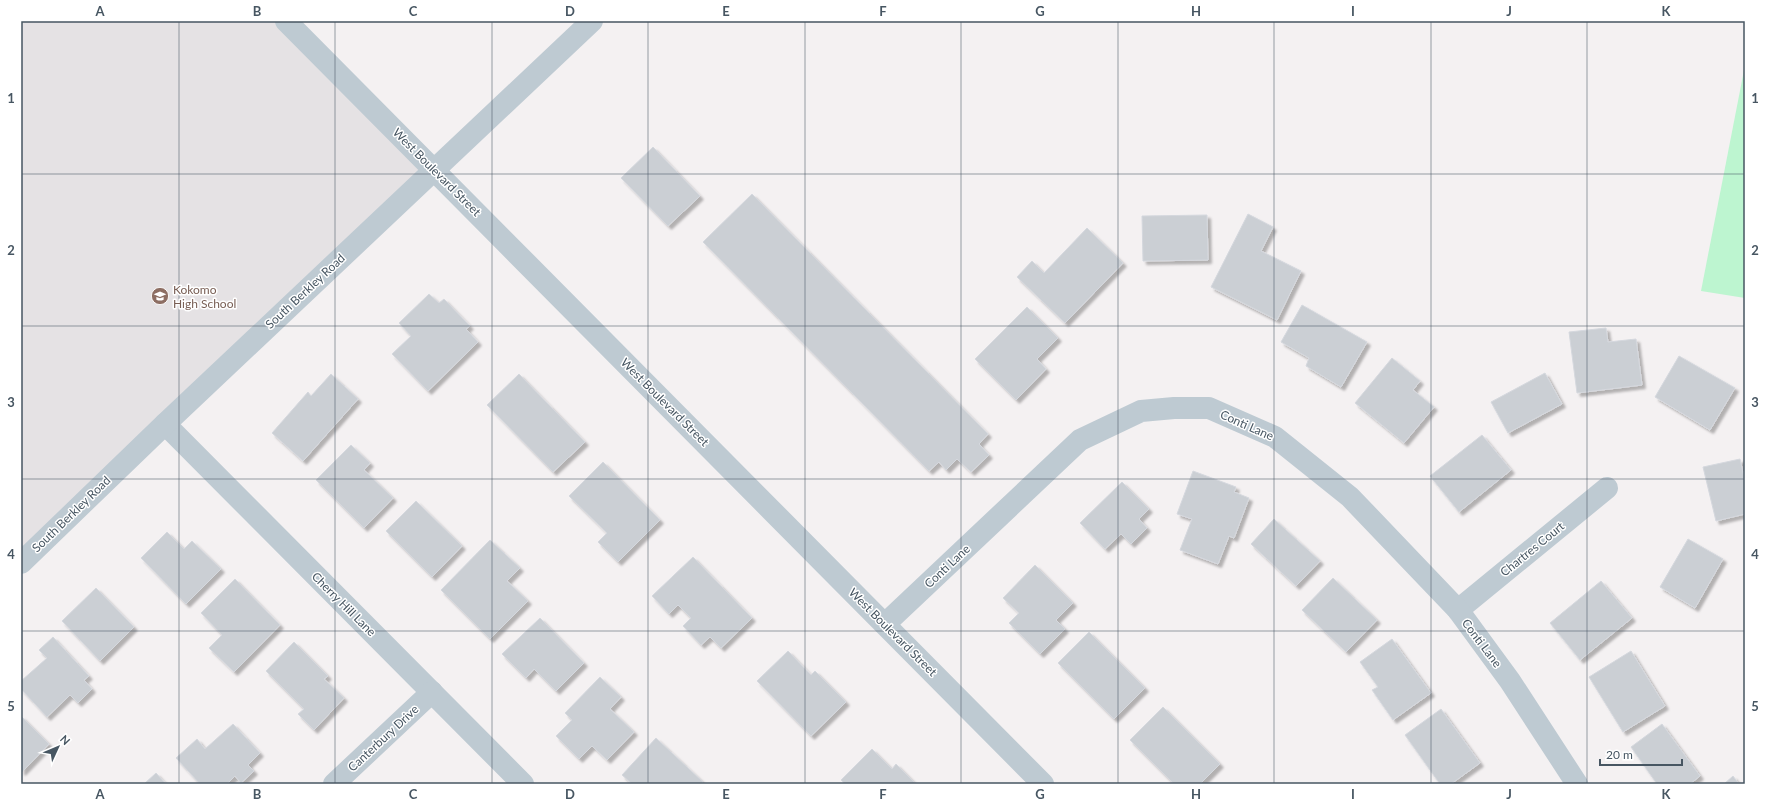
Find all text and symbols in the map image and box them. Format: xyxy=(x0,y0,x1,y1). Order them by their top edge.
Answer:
text: A xyxy=(94,3,105,19)
text: B xyxy=(253,3,262,19)
text: C xyxy=(409,3,418,19)
text: D xyxy=(565,3,575,19)
text: E xyxy=(722,3,730,19)
text: F xyxy=(879,3,887,19)
text: G xyxy=(1035,3,1045,19)
text: H xyxy=(1191,3,1201,19)
text: I xyxy=(1351,3,1355,19)
text: J xyxy=(1506,3,1512,19)
text: K xyxy=(1662,3,1672,19)
text: 1 xyxy=(7,90,15,106)
text: 1 xyxy=(1751,90,1759,106)
street label: West Boulevard Street xyxy=(390,125,485,220)
text: 2 xyxy=(7,242,15,258)
text: 2 xyxy=(1751,242,1759,258)
street label: South Berkley Road xyxy=(262,250,348,332)
place label: Kokomo High School xyxy=(173,282,236,311)
school or university icon: Kokomo High School xyxy=(150,286,170,306)
street label: West Boulevard Street xyxy=(618,355,713,450)
text: 3 xyxy=(7,394,15,410)
text: 3 xyxy=(1751,394,1759,410)
street label: Conti Lane xyxy=(1218,407,1276,443)
street label: South Berkley Road xyxy=(29,473,113,555)
street label: Chartres Court xyxy=(1497,518,1568,579)
street label: Conti Lane xyxy=(921,541,973,591)
text: 4 xyxy=(7,546,15,562)
text: 4 xyxy=(1751,546,1759,562)
street label: Cherry Hill Lane xyxy=(309,569,379,639)
street label: West Boulevard Street xyxy=(846,585,941,680)
street label: Conti Lane xyxy=(1459,616,1505,670)
text: 5 xyxy=(7,698,15,714)
text: 5 xyxy=(1751,698,1759,714)
street label: Canterbury Drive xyxy=(345,702,421,774)
north arrow xyxy=(38,727,78,767)
text: N xyxy=(58,732,73,747)
scale bar xyxy=(1600,741,1682,767)
text: 20 m xyxy=(1606,747,1633,762)
text: A xyxy=(94,786,105,802)
text: B xyxy=(253,786,262,802)
text: C xyxy=(409,786,418,802)
text: D xyxy=(565,786,575,802)
text: E xyxy=(722,786,730,802)
text: F xyxy=(879,786,887,802)
text: G xyxy=(1035,786,1045,802)
text: H xyxy=(1191,786,1201,802)
text: I xyxy=(1351,786,1355,802)
text: J xyxy=(1506,786,1512,802)
text: K xyxy=(1662,786,1672,802)

